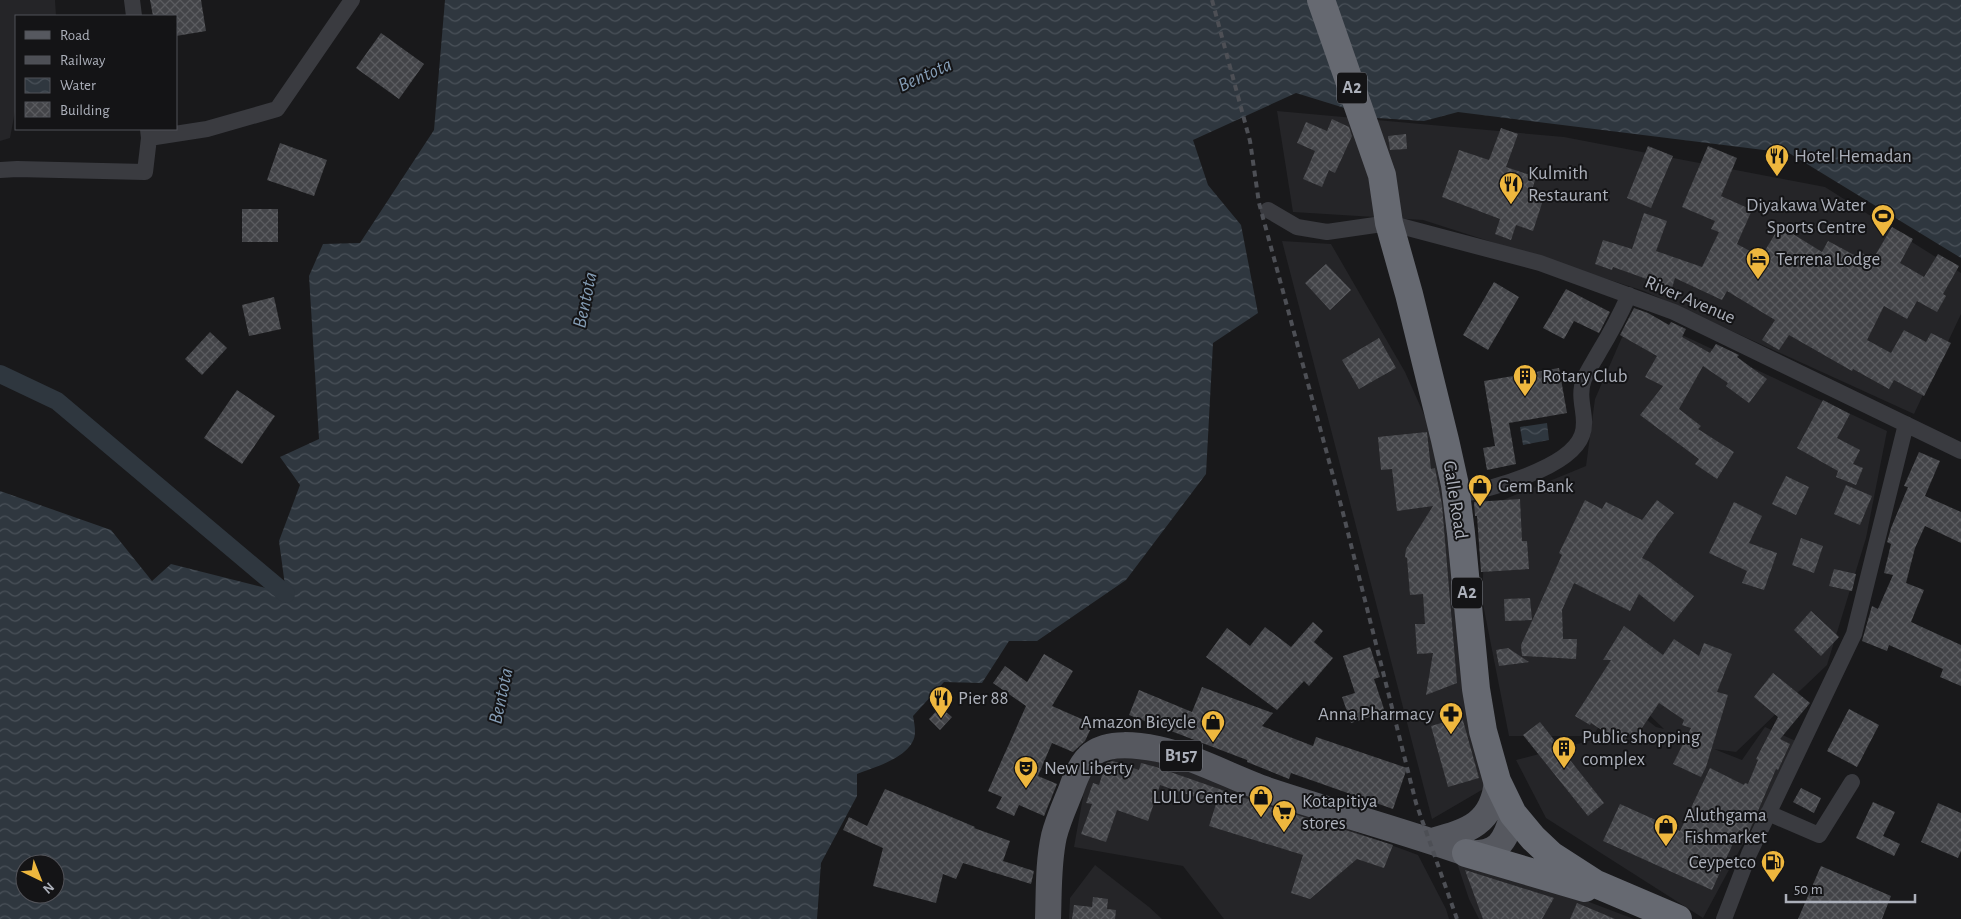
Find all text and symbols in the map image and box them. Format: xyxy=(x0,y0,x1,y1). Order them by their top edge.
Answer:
legend xyxy=(15,15,178,130)
text: Road xyxy=(60,28,90,43)
text: Railway xyxy=(60,53,106,68)
water label: Bentota xyxy=(895,54,955,96)
road number: A2 xyxy=(1337,73,1367,104)
text: Water xyxy=(60,78,96,93)
text: Building xyxy=(60,103,110,118)
restaurant icon: Hotel Hemadan xyxy=(1764,143,1790,177)
place label: Hotel Hemadan xyxy=(1794,147,1912,166)
place label: Kulmith Restaurant xyxy=(1528,164,1608,205)
restaurant icon: Kulmith Restaurant xyxy=(1498,171,1524,205)
place label: Diyakawa Water Sports Centre xyxy=(1746,196,1866,237)
sports icon: Diyakawa Water Sports Centre xyxy=(1870,203,1896,237)
hotel icon: Terrena Lodge xyxy=(1745,246,1771,280)
place label: Terrena Lodge xyxy=(1776,250,1880,269)
water label: Bentota xyxy=(569,270,601,330)
street label: River Avenue xyxy=(1642,272,1738,328)
building icon: Rotary Club xyxy=(1512,363,1538,397)
place label: Rotary Club xyxy=(1542,367,1627,386)
street label: Galle Road xyxy=(1439,459,1471,541)
shop icon: Gem Bank xyxy=(1467,473,1493,507)
place label: Gem Bank xyxy=(1498,477,1574,496)
road number: A2 xyxy=(1452,578,1482,608)
water label: Bentota xyxy=(485,666,517,726)
restaurant icon: Pier 88 xyxy=(928,685,954,719)
place label: Pier 88 xyxy=(958,689,1009,708)
pharmacy icon: Anna Pharmacy xyxy=(1438,701,1464,735)
place label: Anna Pharmacy xyxy=(1318,705,1434,724)
shop icon: Amazon Bicycle xyxy=(1200,709,1226,743)
place label: Amazon Bicycle xyxy=(1081,713,1196,732)
place label: Public shopping complex xyxy=(1582,728,1701,769)
building icon: Public shopping complex xyxy=(1551,735,1577,769)
road number: B157 xyxy=(1160,740,1202,771)
theatre icon: New Liberty xyxy=(1013,755,1039,789)
place label: New Liberty xyxy=(1044,759,1133,778)
shop icon: LULU Center xyxy=(1248,784,1274,818)
place label: LULU Center xyxy=(1152,788,1244,807)
place label: Kotapitiya stores xyxy=(1302,792,1378,833)
supermarket icon: Kotapitiya stores xyxy=(1271,799,1297,833)
place label: Aluthgama Fishmarket xyxy=(1684,806,1767,847)
shop icon: Aluthgama Fishmarket xyxy=(1653,813,1679,847)
fuel station icon: Ceypetco xyxy=(1760,849,1786,883)
place label: Ceypetco xyxy=(1689,853,1756,872)
north arrow xyxy=(15,854,65,904)
scale bar xyxy=(1786,872,1915,904)
text: N xyxy=(40,879,57,896)
text: 50 m xyxy=(1794,882,1823,897)

